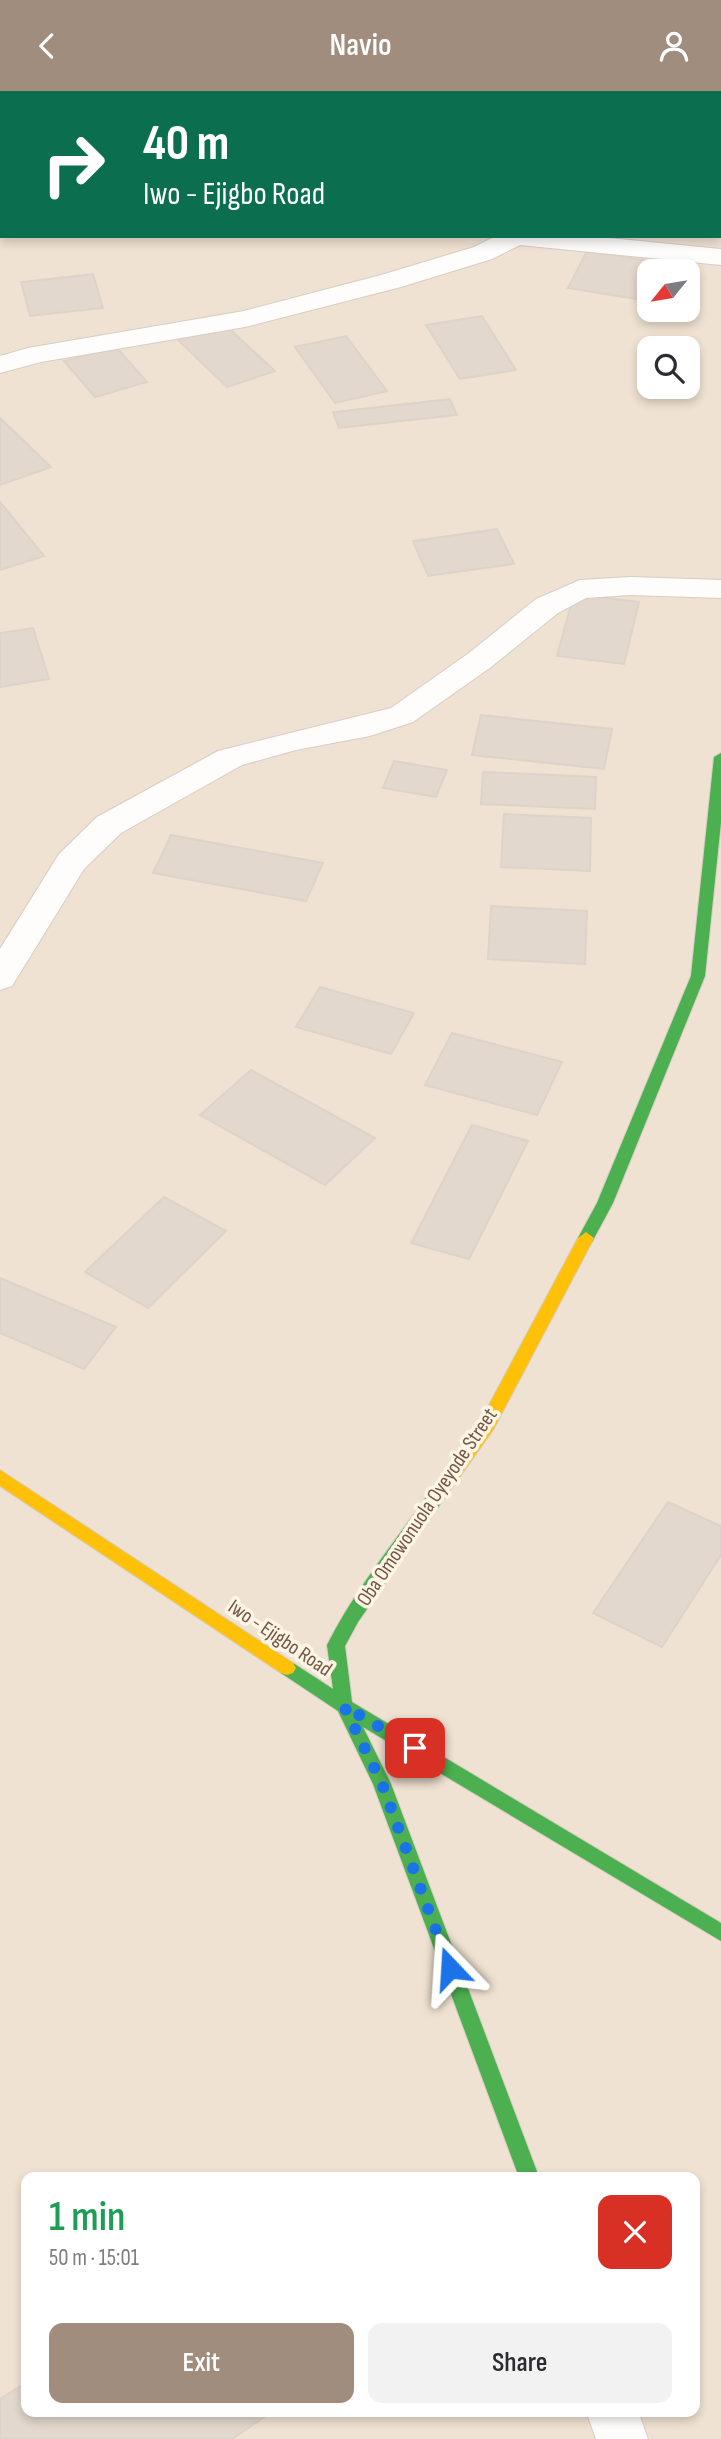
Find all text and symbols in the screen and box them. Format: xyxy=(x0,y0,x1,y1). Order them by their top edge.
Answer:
text: Navio xyxy=(329,26,392,65)
icon: back xyxy=(28,27,66,65)
icon: person xyxy=(655,27,693,65)
text: 40 m xyxy=(143,115,229,174)
icon: right xyxy=(28,119,119,210)
text: Iwo - Ejigbo Road xyxy=(143,175,325,214)
north arrow xyxy=(637,259,700,322)
map controls xyxy=(637,259,700,399)
button: search xyxy=(637,336,700,399)
street label: Oba Omowonuola Oyeyode Street xyxy=(351,1403,503,1611)
street label: Iwo - Ejigbo Road xyxy=(223,1594,337,1682)
pin xyxy=(385,1718,445,1778)
icon: arrive xyxy=(396,1729,434,1767)
position arrow xyxy=(413,1931,487,2005)
text: 1 min xyxy=(49,2192,125,2243)
button: close xyxy=(598,2195,672,2269)
text: 50 m · 15:01 xyxy=(49,2244,139,2272)
button: Exit xyxy=(49,2323,354,2403)
button: Share xyxy=(368,2323,672,2403)

